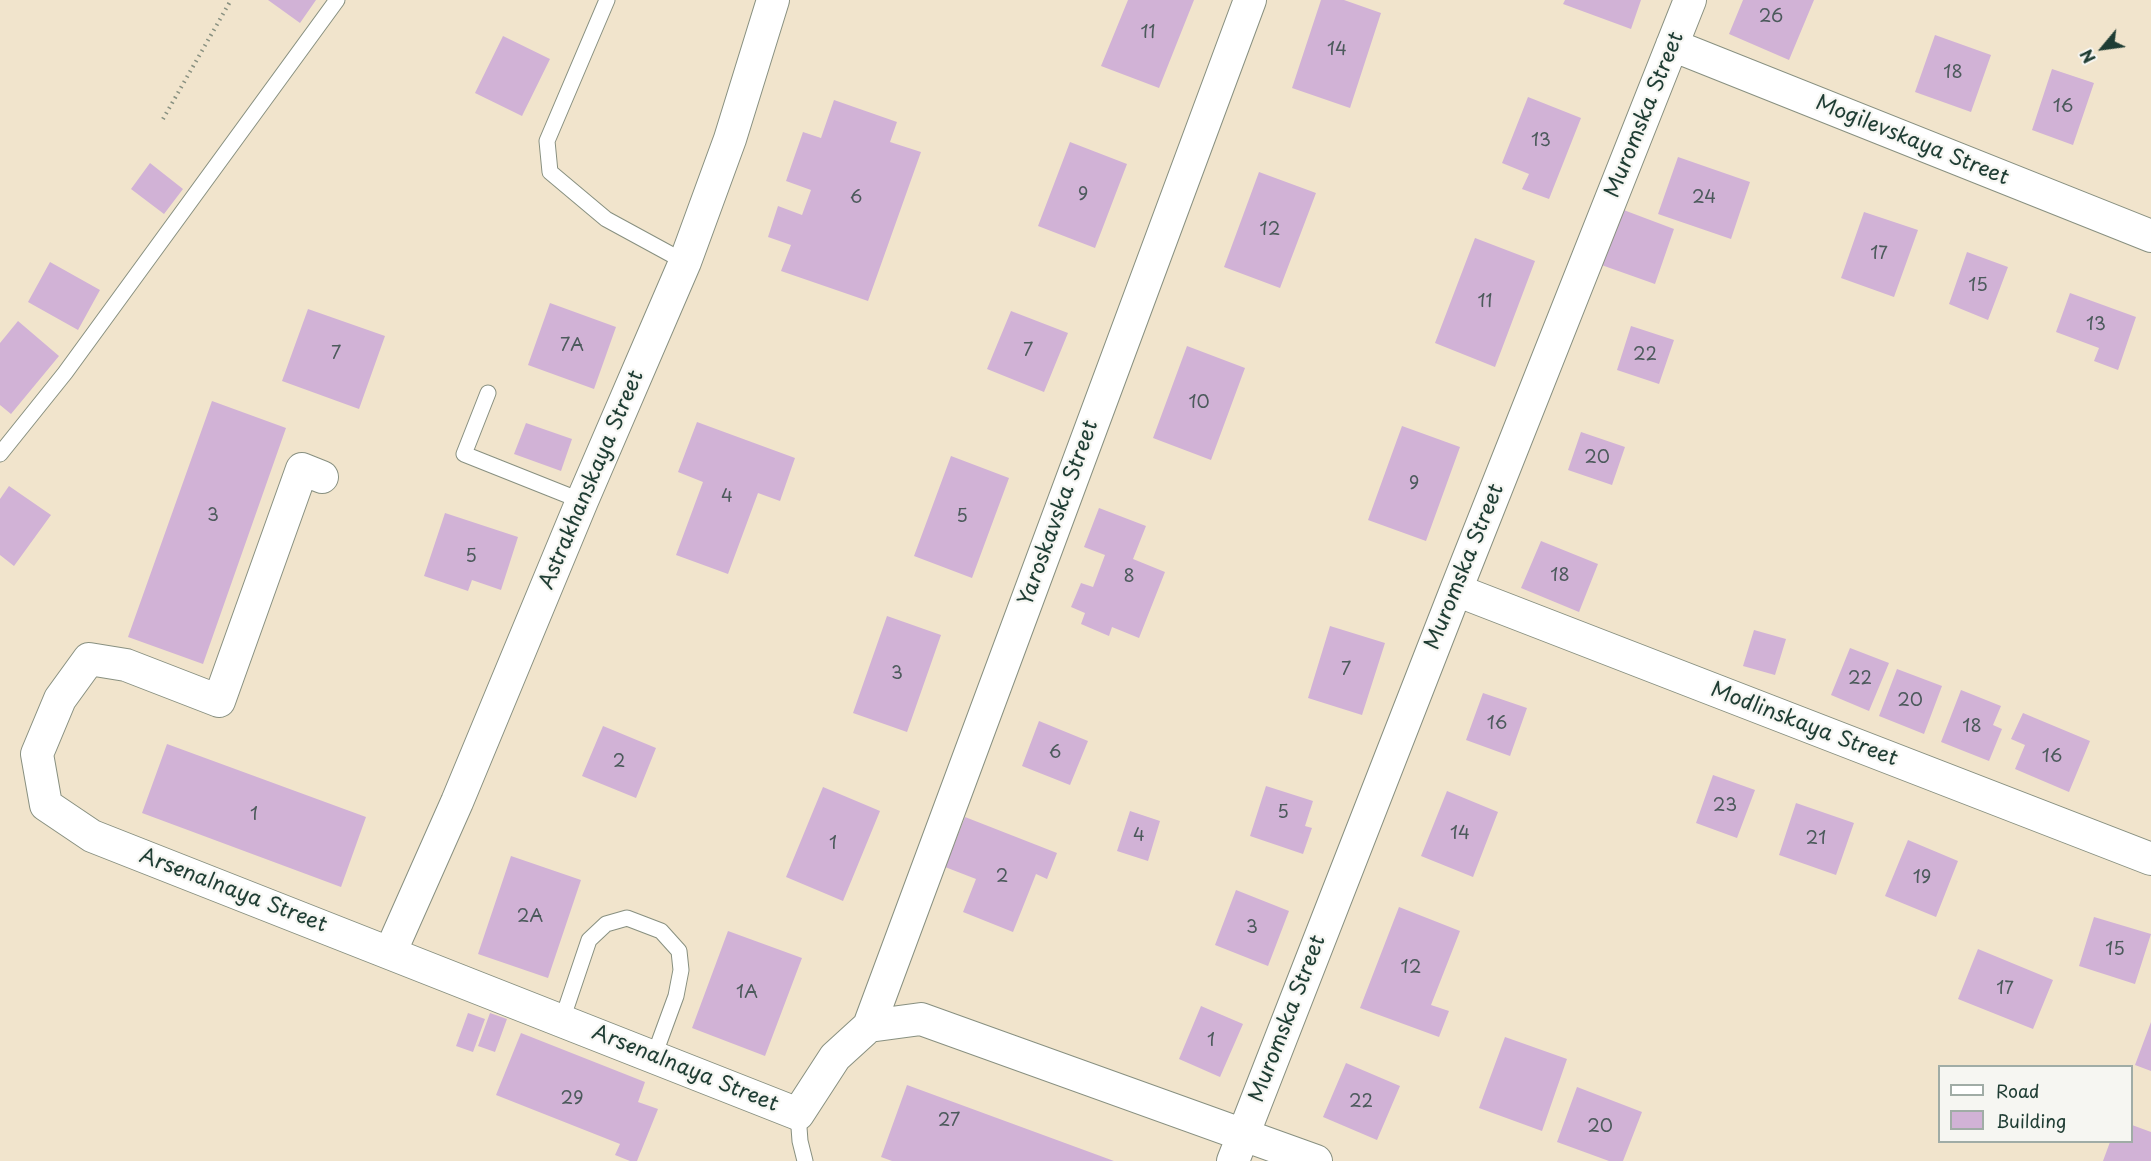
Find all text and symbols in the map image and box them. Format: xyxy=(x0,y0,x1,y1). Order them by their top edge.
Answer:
house number: 26 xyxy=(1759,6,1783,28)
north arrow xyxy=(2073,18,2133,78)
house number: 11 xyxy=(1140,22,1156,44)
street label: Muromska Street xyxy=(1600,28,1690,202)
house number: 14 xyxy=(1327,39,1347,61)
text: N xyxy=(2074,45,2101,68)
house number: 18 xyxy=(1943,62,1963,84)
street label: Mogilevskaya Street xyxy=(1812,91,2012,191)
house number: 16 xyxy=(2053,96,2073,118)
house number: 13 xyxy=(1531,130,1551,152)
house number: 9 xyxy=(1078,184,1088,206)
house number: 6 xyxy=(850,187,862,209)
house number: 24 xyxy=(1692,187,1716,209)
house number: 12 xyxy=(1260,219,1280,241)
house number: 17 xyxy=(1870,243,1888,265)
house number: 15 xyxy=(1968,275,1988,297)
house number: 11 xyxy=(1477,291,1493,313)
house number: 13 xyxy=(2086,314,2106,336)
house number: 7А xyxy=(560,335,584,357)
house number: 7 xyxy=(1023,340,1033,362)
house number: 7 xyxy=(331,343,341,365)
house number: 22 xyxy=(1633,344,1657,366)
street label: Astrakhanskaya Street xyxy=(534,367,650,593)
house number: 10 xyxy=(1188,392,1210,414)
street label: Yaroskavska Street xyxy=(1014,417,1104,609)
house number: 20 xyxy=(1584,447,1610,469)
house number: 9 xyxy=(1409,473,1419,495)
street label: Muromska Street xyxy=(1420,480,1510,654)
house number: 4 xyxy=(721,486,733,508)
house number: 3 xyxy=(207,505,219,527)
house number: 5 xyxy=(956,506,968,528)
house number: 5 xyxy=(465,546,477,568)
house number: 18 xyxy=(1550,565,1570,587)
house number: 8 xyxy=(1123,566,1135,588)
house number: 7 xyxy=(1341,659,1351,681)
house number: 3 xyxy=(891,663,903,685)
house number: 22 xyxy=(1848,668,1872,690)
street label: Modlinskaya Street xyxy=(1707,678,1901,772)
house number: 20 xyxy=(1897,690,1923,712)
house number: 16 xyxy=(1487,713,1507,735)
house number: 18 xyxy=(1962,716,1982,738)
house number: 6 xyxy=(1049,742,1061,764)
house number: 16 xyxy=(2042,746,2062,768)
house number: 2 xyxy=(613,751,625,773)
house number: 23 xyxy=(1713,795,1737,817)
house number: 5 xyxy=(1277,802,1289,824)
house number: 1 xyxy=(250,804,258,826)
house number: 14 xyxy=(1450,823,1470,845)
house number: 4 xyxy=(1133,825,1145,847)
house number: 21 xyxy=(1806,828,1826,850)
house number: 1 xyxy=(829,833,837,855)
street label: Arsenalnaya Street xyxy=(136,844,330,938)
house number: 2 xyxy=(996,866,1008,888)
house number: 19 xyxy=(1913,867,1931,889)
house number: 2А xyxy=(517,906,543,928)
house number: 3 xyxy=(1246,917,1258,939)
street label: Muromska Street xyxy=(1245,932,1331,1106)
house number: 15 xyxy=(2105,939,2125,961)
house number: 12 xyxy=(1401,957,1421,979)
house number: 17 xyxy=(1996,978,2014,1000)
house number: 1А xyxy=(736,982,758,1004)
street label: Arsenalnaya Street xyxy=(588,1020,782,1118)
house number: 1 xyxy=(1207,1030,1215,1052)
legend xyxy=(1938,1065,2133,1143)
text: Road xyxy=(1996,1077,2040,1104)
house number: 29 xyxy=(561,1088,583,1110)
house number: 22 xyxy=(1349,1091,1373,1113)
text: Building xyxy=(1996,1107,2066,1134)
house number: 27 xyxy=(938,1110,960,1132)
house number: 20 xyxy=(1587,1116,1613,1138)

